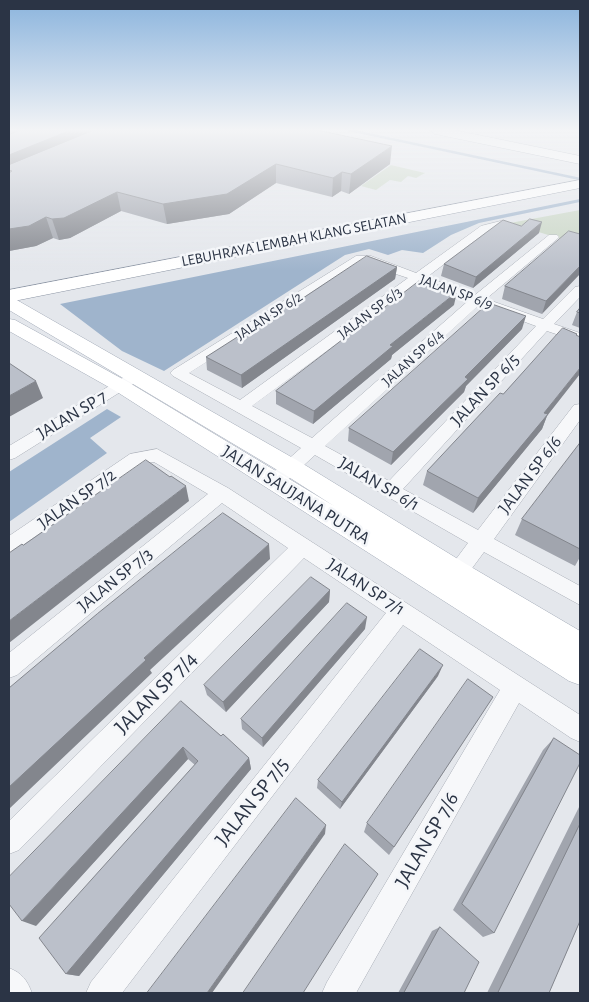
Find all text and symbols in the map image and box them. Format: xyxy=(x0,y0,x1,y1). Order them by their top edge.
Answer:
street label: LEBUHRAYA LEMBAH KLANG SELATAN xyxy=(180,209,408,271)
street label: JALAN SP 6/9 xyxy=(417,270,495,314)
street label: JALAN SP 6/3 xyxy=(334,283,406,343)
street label: JALAN SP 6/2 xyxy=(232,288,306,344)
street label: JALAN SP 6/4 xyxy=(378,326,448,390)
street label: JALAN SP 6/5 xyxy=(446,349,524,431)
street label: JALAN SP 7 xyxy=(33,386,111,444)
street label: JALAN SP 6/6 xyxy=(494,432,566,518)
street label: JALAN SAUJANA PUTRA xyxy=(218,441,374,549)
street label: JALAN SP 6/1 xyxy=(335,452,423,516)
street label: JALAN SP 7/2 xyxy=(34,464,120,534)
street label: JALAN SP 7/3 xyxy=(73,543,157,617)
street label: JALAN SP 7/1 xyxy=(323,554,409,620)
street label: JALAN SP 7/4 xyxy=(109,646,203,740)
street label: JALAN SP 7/5 xyxy=(210,753,294,851)
street label: JALAN SP 7/6 xyxy=(390,788,464,892)

